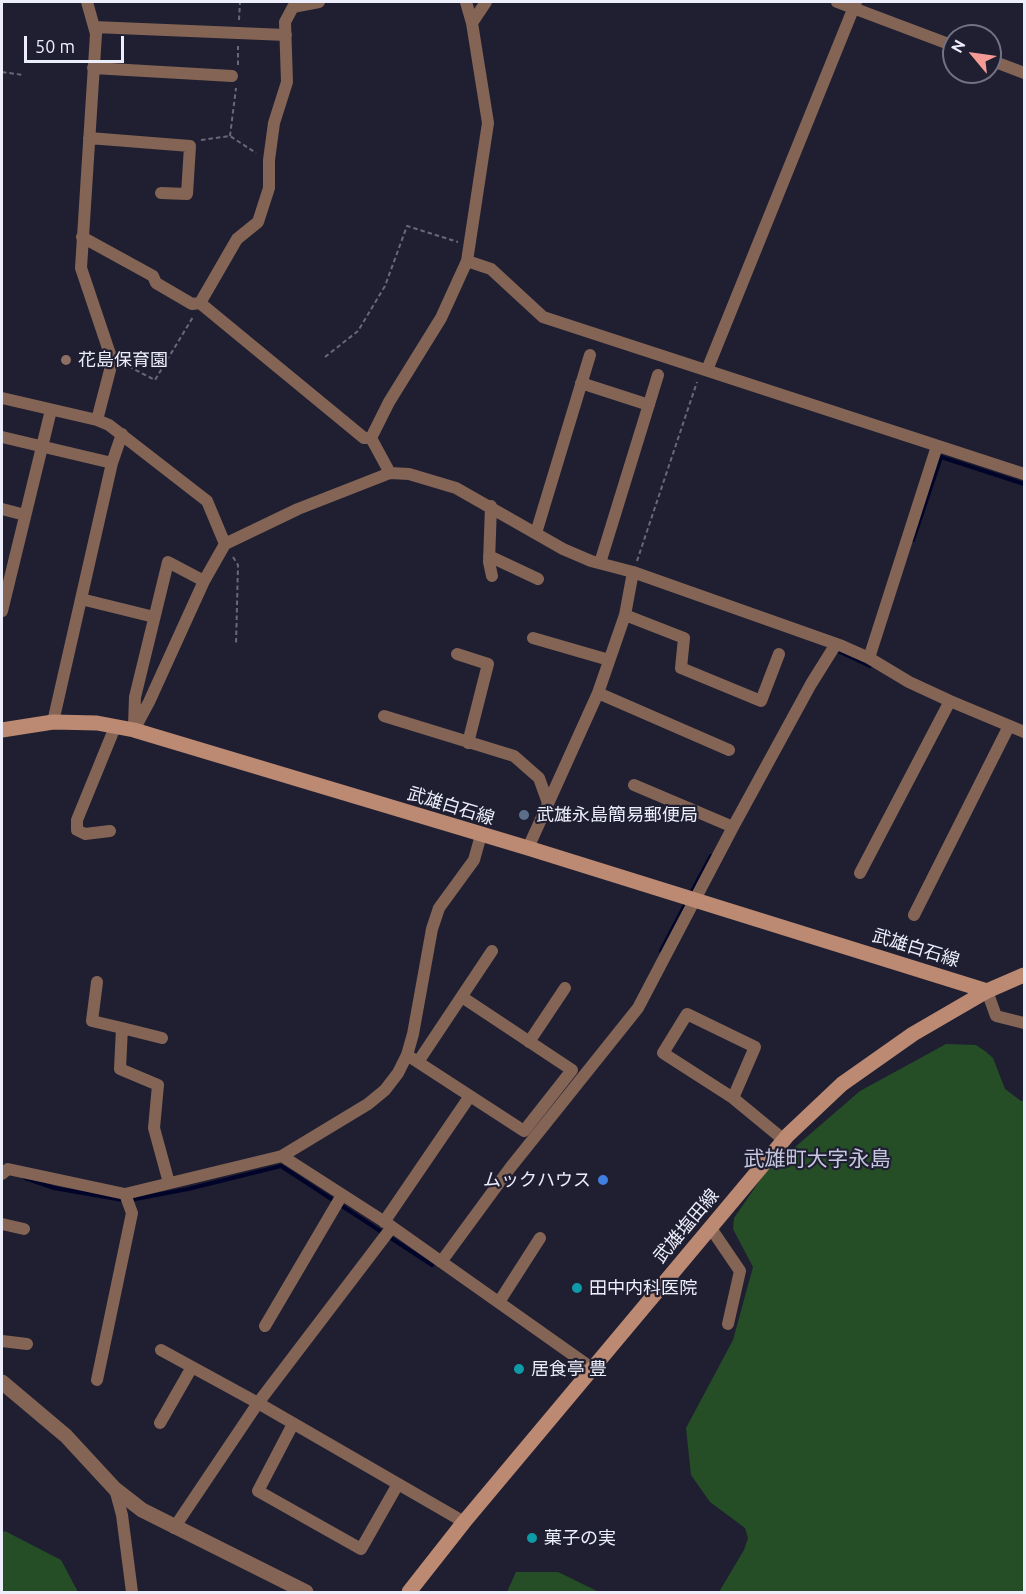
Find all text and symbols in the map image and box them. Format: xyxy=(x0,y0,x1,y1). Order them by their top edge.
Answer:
scale bar xyxy=(27,24,128,62)
north arrow xyxy=(942,24,1002,84)
text: 50 m xyxy=(35,36,75,56)
text: N xyxy=(947,37,969,56)
place label: 花島保育園 xyxy=(78,349,168,371)
marker: 花島保育園 xyxy=(59,353,73,367)
street label: 武雄白石線 xyxy=(405,783,497,829)
place label: 武雄永島簡易郵便局 xyxy=(536,804,698,826)
marker: 武雄永島簡易郵便局 xyxy=(517,808,531,822)
street label: 武雄白石線 xyxy=(870,925,962,971)
district label: 武雄町大字永島 xyxy=(744,1146,890,1172)
place label: ムックハウス xyxy=(483,1169,591,1191)
marker: ムックハウス xyxy=(596,1173,610,1187)
street label: 武雄塩田線 xyxy=(649,1185,723,1267)
place label: 田中内科医院 xyxy=(589,1277,697,1299)
marker: 田中内科医院 xyxy=(570,1281,584,1295)
place label: 居食亭 豊 xyxy=(531,1358,607,1380)
marker: 居食亭 豊 xyxy=(512,1362,526,1376)
place label: 菓子の実 xyxy=(544,1527,616,1549)
marker: 菓子の実 xyxy=(525,1531,539,1545)

